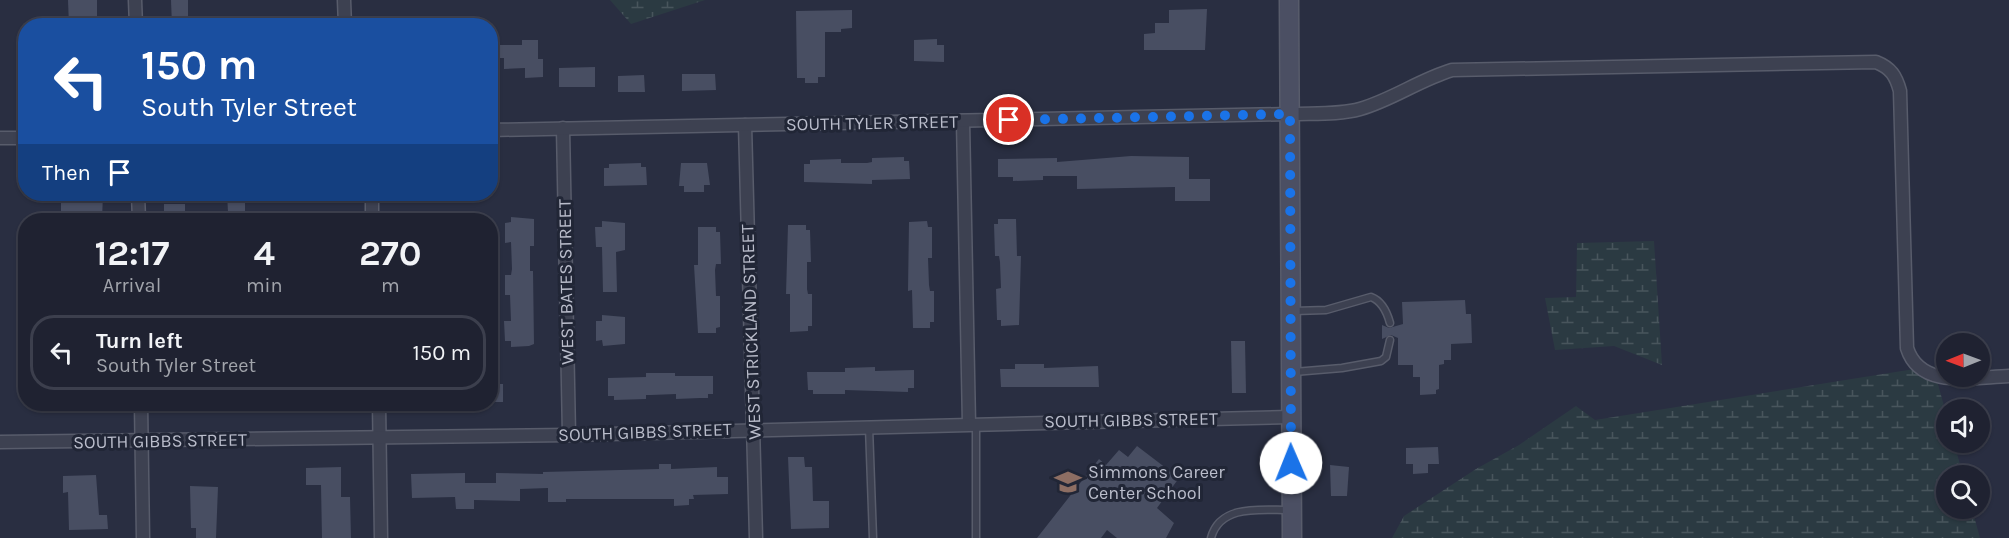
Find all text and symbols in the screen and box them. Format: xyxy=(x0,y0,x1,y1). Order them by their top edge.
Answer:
text: 150 m xyxy=(141,40,257,90)
icon: left xyxy=(42,42,120,120)
text: South Tyler Street xyxy=(141,91,357,123)
pin xyxy=(983,94,1034,145)
icon: arrive xyxy=(992,103,1025,136)
street label: SOUTH TYLER STREET xyxy=(786,110,958,136)
icon: arrive xyxy=(103,156,136,189)
text: Then xyxy=(42,160,91,186)
street label: WEST BATES STREET xyxy=(554,199,578,365)
street label: WEST STRICKLAND STREET xyxy=(736,224,766,440)
text: 12:17 xyxy=(94,232,169,274)
text: 4 xyxy=(254,232,275,274)
text: 270 xyxy=(359,232,422,274)
text: Arrival xyxy=(103,274,161,297)
text: min xyxy=(246,274,283,297)
text: m xyxy=(381,274,400,297)
text: Turn left xyxy=(96,328,183,354)
north arrow xyxy=(1936,333,1990,387)
map controls xyxy=(1936,333,1990,519)
icon: left xyxy=(45,336,78,369)
text: 150 m xyxy=(412,340,471,366)
text: South Tyler Street xyxy=(96,354,256,377)
button: sound xyxy=(1936,399,1990,453)
street label: SOUTH GIBBS STREET xyxy=(1044,407,1218,433)
street label: SOUTH GIBBS STREET xyxy=(558,418,732,446)
street label: SOUTH GIBBS STREET xyxy=(73,428,247,454)
position arrow xyxy=(1259,431,1323,495)
place label: Simmons Career Center School xyxy=(1088,461,1225,504)
button: search xyxy=(1936,465,1990,519)
school or university icon: Simmons Career Center School xyxy=(1053,467,1083,497)

